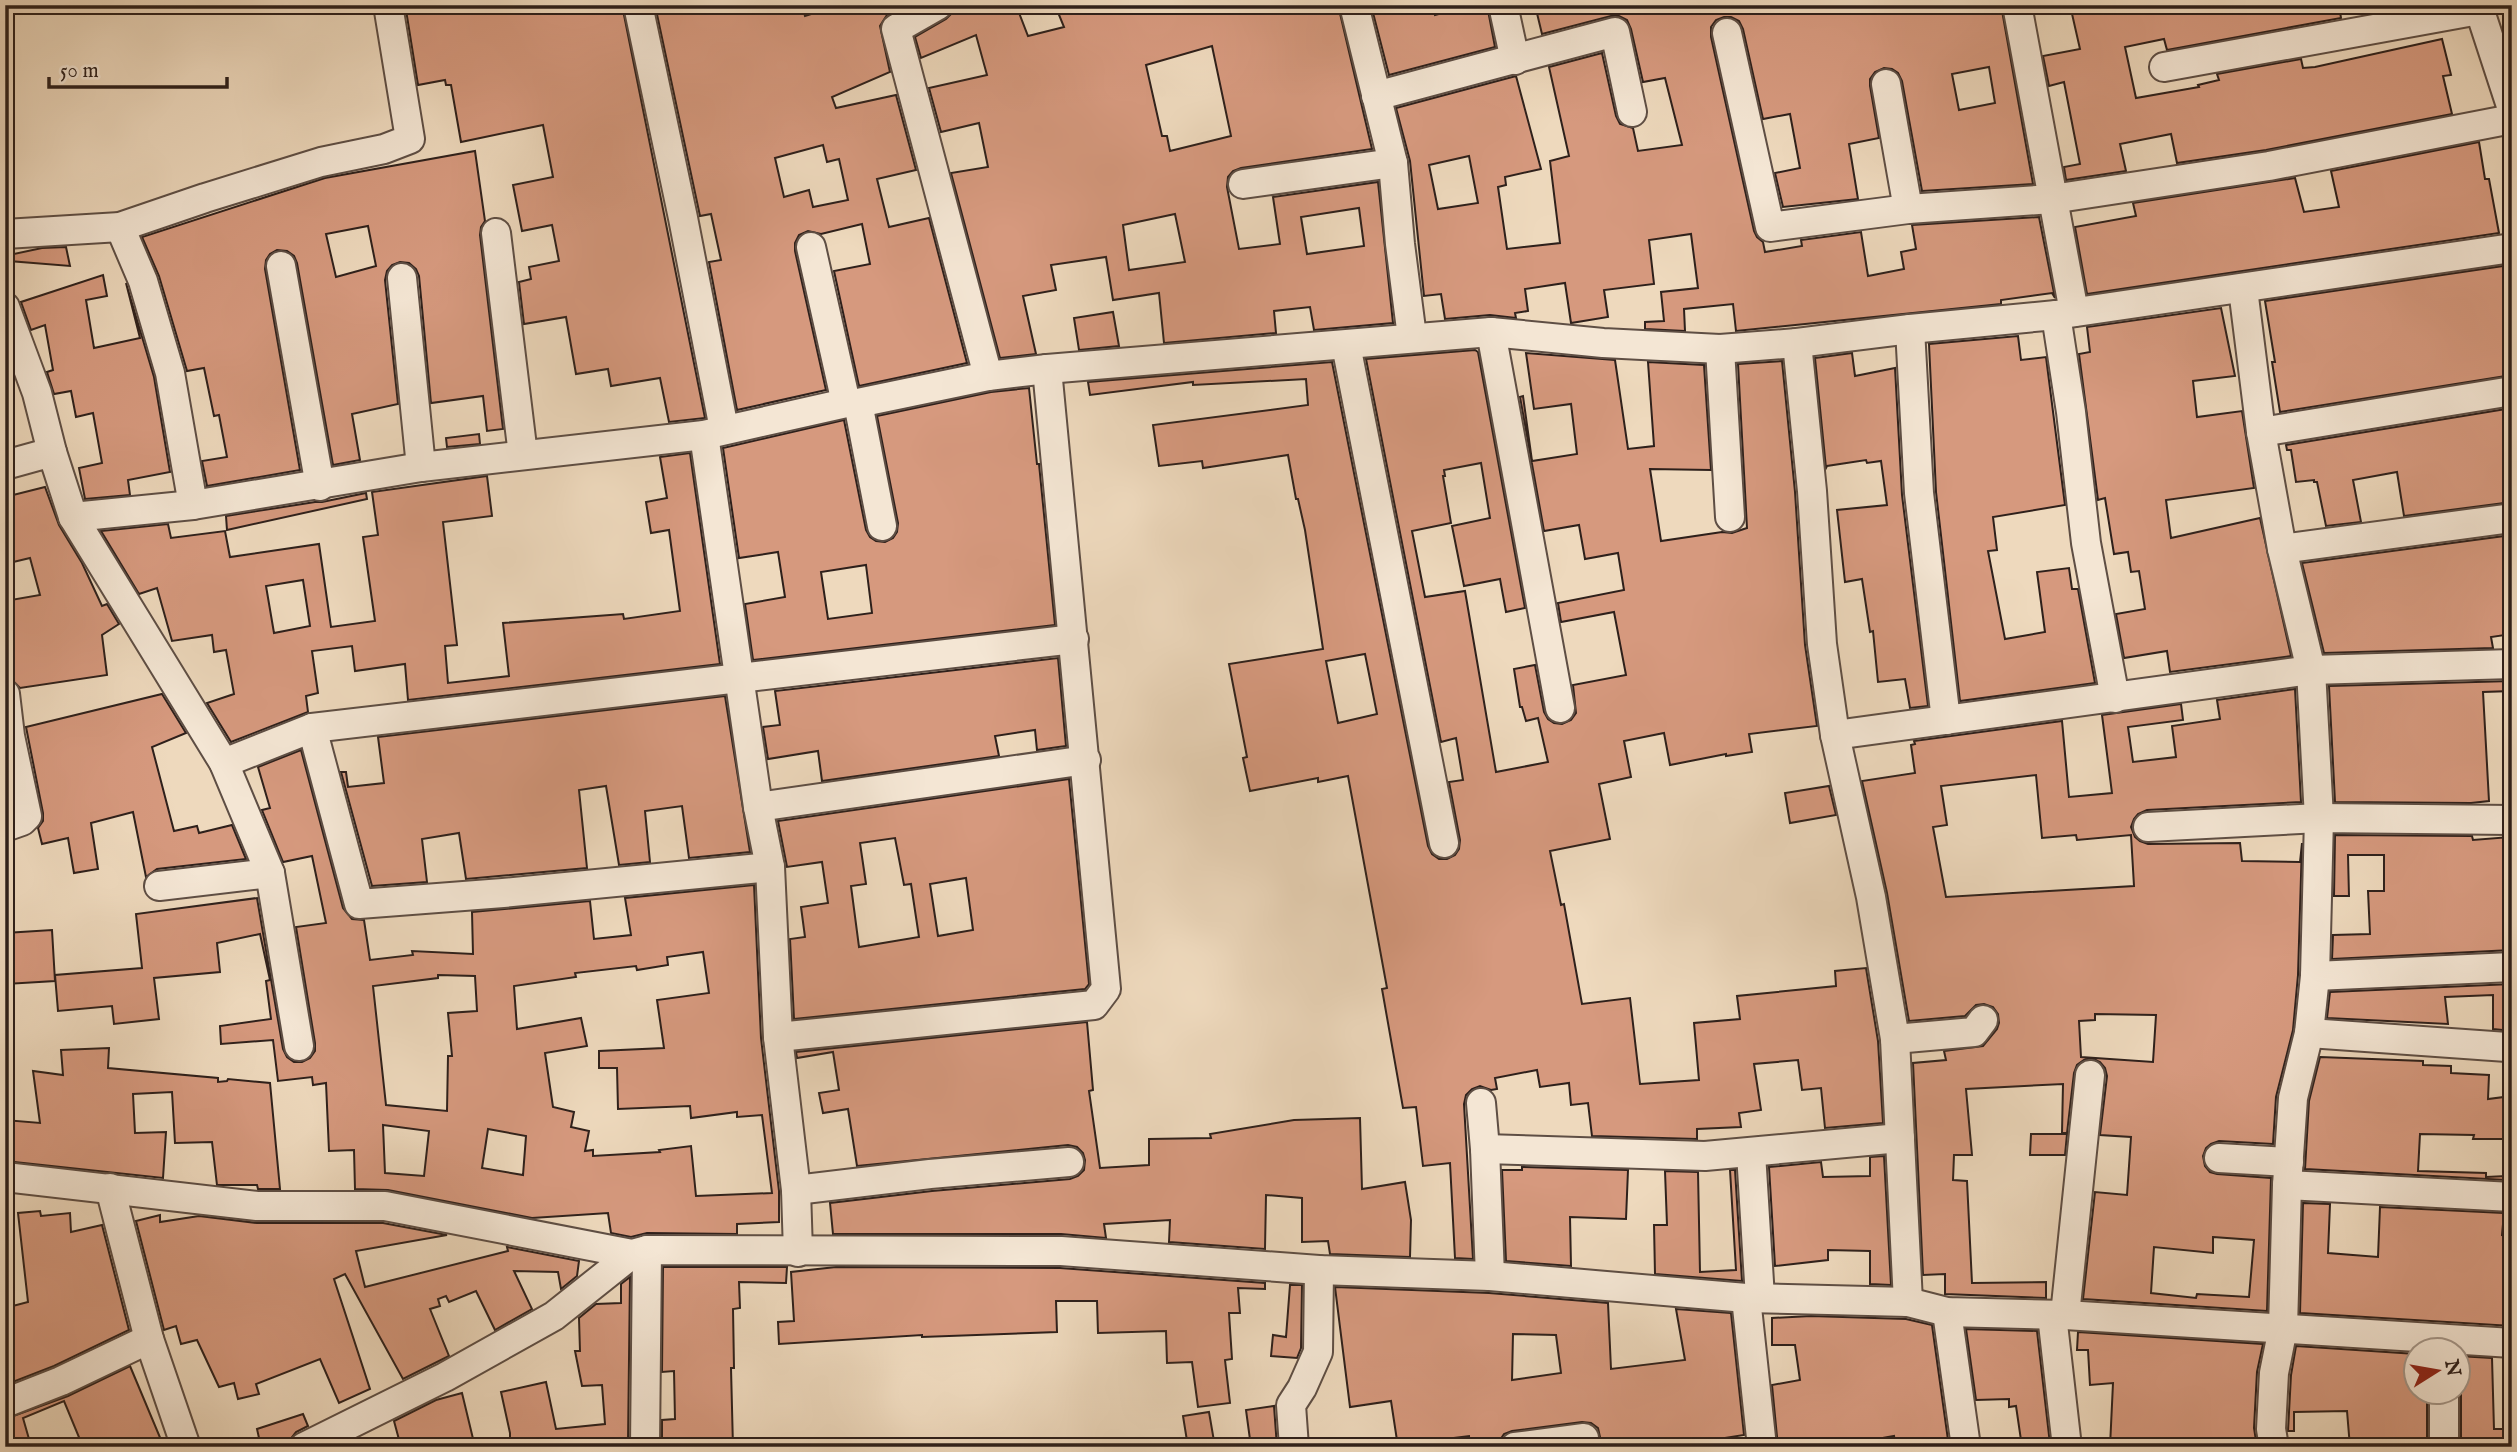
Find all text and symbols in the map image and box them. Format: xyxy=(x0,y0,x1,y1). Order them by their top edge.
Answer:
scale bar xyxy=(49,46,228,90)
text: 50 m xyxy=(60,58,99,85)
north arrow xyxy=(2402,1336,2472,1406)
text: N xyxy=(2438,1357,2465,1379)

